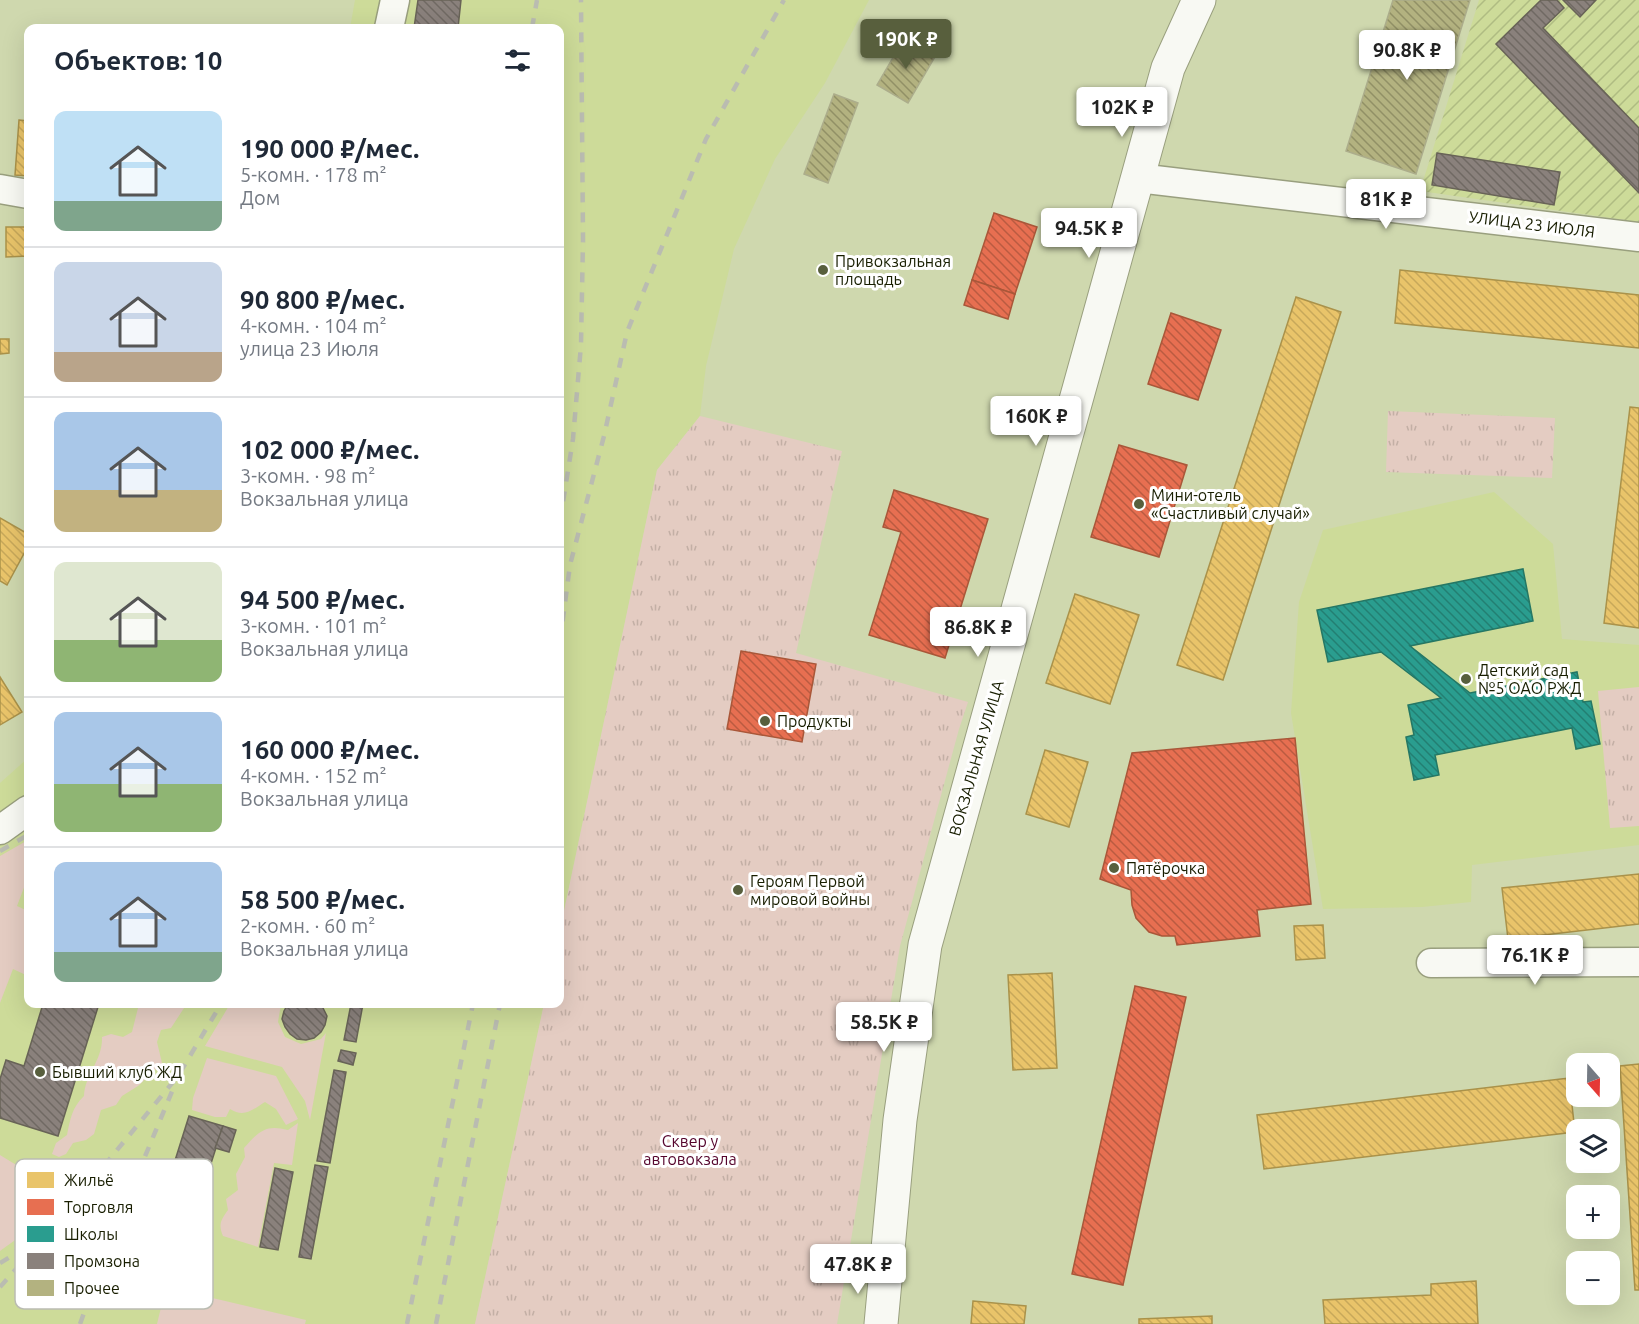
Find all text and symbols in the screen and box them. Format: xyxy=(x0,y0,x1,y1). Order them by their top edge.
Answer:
pin: 190K ₽ xyxy=(857,19,955,70)
text: 190K ₽ xyxy=(874,27,938,50)
pin: 90.8K ₽ xyxy=(1352,30,1462,81)
text: 90.8K ₽ xyxy=(1373,38,1441,61)
icon: filters xyxy=(501,44,534,77)
text: Объектов: 10 xyxy=(54,46,222,75)
pin: 102K ₽ xyxy=(1073,87,1171,138)
text: 102K ₽ xyxy=(1090,95,1154,118)
text: 190 000 ₽/мес. xyxy=(240,134,419,163)
icon: home xyxy=(102,135,174,207)
text: 5-комн. · 178 m² xyxy=(240,163,387,186)
pin: 81K ₽ xyxy=(1344,179,1428,230)
text: Дом xyxy=(240,186,280,209)
text: 81K ₽ xyxy=(1360,187,1412,210)
street label: УЛИЦА 23 ИЮЛЯ xyxy=(1468,207,1596,241)
pin: 94.5K ₽ xyxy=(1034,208,1144,259)
text: 94.5K ₽ xyxy=(1055,216,1123,239)
place label: Привокзальная площадь xyxy=(835,252,951,288)
marker: Привокзальная площадь xyxy=(816,263,830,277)
text: 90 800 ₽/мес. xyxy=(240,285,405,314)
icon: home xyxy=(102,286,174,358)
text: 4-комн. · 104 m² xyxy=(240,314,387,337)
text: улица 23 Июля xyxy=(240,337,379,360)
pin: 160K ₽ xyxy=(987,396,1085,447)
text: 160K ₽ xyxy=(1004,404,1068,427)
text: 102 000 ₽/мес. xyxy=(240,435,419,464)
icon: home xyxy=(102,436,174,508)
text: 3-комн. · 98 m² xyxy=(240,464,375,487)
place label: Мини-отель «Счастливый случай» xyxy=(1151,486,1310,522)
text: Вокзальная улица xyxy=(240,487,409,510)
marker: Мини-отель «Счастливый случай» xyxy=(1132,497,1146,511)
text: 94 500 ₽/мес. xyxy=(240,585,405,614)
icon: home xyxy=(102,586,174,658)
pin: 86.8K ₽ xyxy=(923,607,1033,658)
text: 3-комн. · 101 m² xyxy=(240,614,387,637)
text: 86.8K ₽ xyxy=(944,615,1012,638)
text: Вокзальная улица xyxy=(240,637,409,660)
place label: Детский сад №5 ОАО РЖД xyxy=(1478,661,1581,697)
marker: Детский сад №5 ОАО РЖД xyxy=(1459,672,1473,686)
street label: ВОКЗАЛЬНАЯ УЛИЦА xyxy=(945,678,1007,838)
place label: Продукты xyxy=(777,712,852,730)
marker: Продукты xyxy=(758,714,772,728)
text: 160 000 ₽/мес. xyxy=(240,735,419,764)
icon: home xyxy=(102,736,174,808)
text: 4-комн. · 152 m² xyxy=(240,764,387,787)
text: Вокзальная улица xyxy=(240,787,409,810)
place label: Пятёрочка xyxy=(1126,859,1205,877)
marker: Пятёрочка xyxy=(1107,861,1121,875)
place label: Героям Первой мировой войны xyxy=(750,872,870,908)
marker: Героям Первой мировой войны xyxy=(731,883,745,897)
text: 58 500 ₽/мес. xyxy=(240,885,405,914)
icon: home xyxy=(102,886,174,958)
text: 2-комн. · 60 m² xyxy=(240,914,375,937)
pin: 76.1K ₽ xyxy=(1480,935,1590,986)
text: Вокзальная улица xyxy=(240,937,409,960)
text: 76.1K ₽ xyxy=(1501,943,1569,966)
pin: 58.5K ₽ xyxy=(829,1002,939,1053)
text: 58.5K ₽ xyxy=(850,1010,918,1033)
north arrow xyxy=(1566,1053,1620,1107)
map controls xyxy=(1566,1053,1620,1305)
place label: Бывший клуб ЖД xyxy=(52,1063,182,1081)
marker: Бывший клуб ЖД xyxy=(33,1065,47,1079)
button: layers xyxy=(1566,1119,1620,1173)
park label: Сквер у автовокзала xyxy=(643,1132,737,1168)
legend xyxy=(15,1159,213,1309)
text: Жильё xyxy=(64,1171,114,1189)
button: + xyxy=(1566,1185,1620,1239)
text: Торговля xyxy=(64,1198,133,1216)
text: Школы xyxy=(64,1225,118,1243)
pin: 47.8K ₽ xyxy=(803,1244,913,1295)
button: − xyxy=(1566,1251,1620,1305)
text: Промзона xyxy=(64,1252,140,1270)
text: 47.8K ₽ xyxy=(824,1252,892,1275)
text: Прочее xyxy=(64,1279,120,1297)

